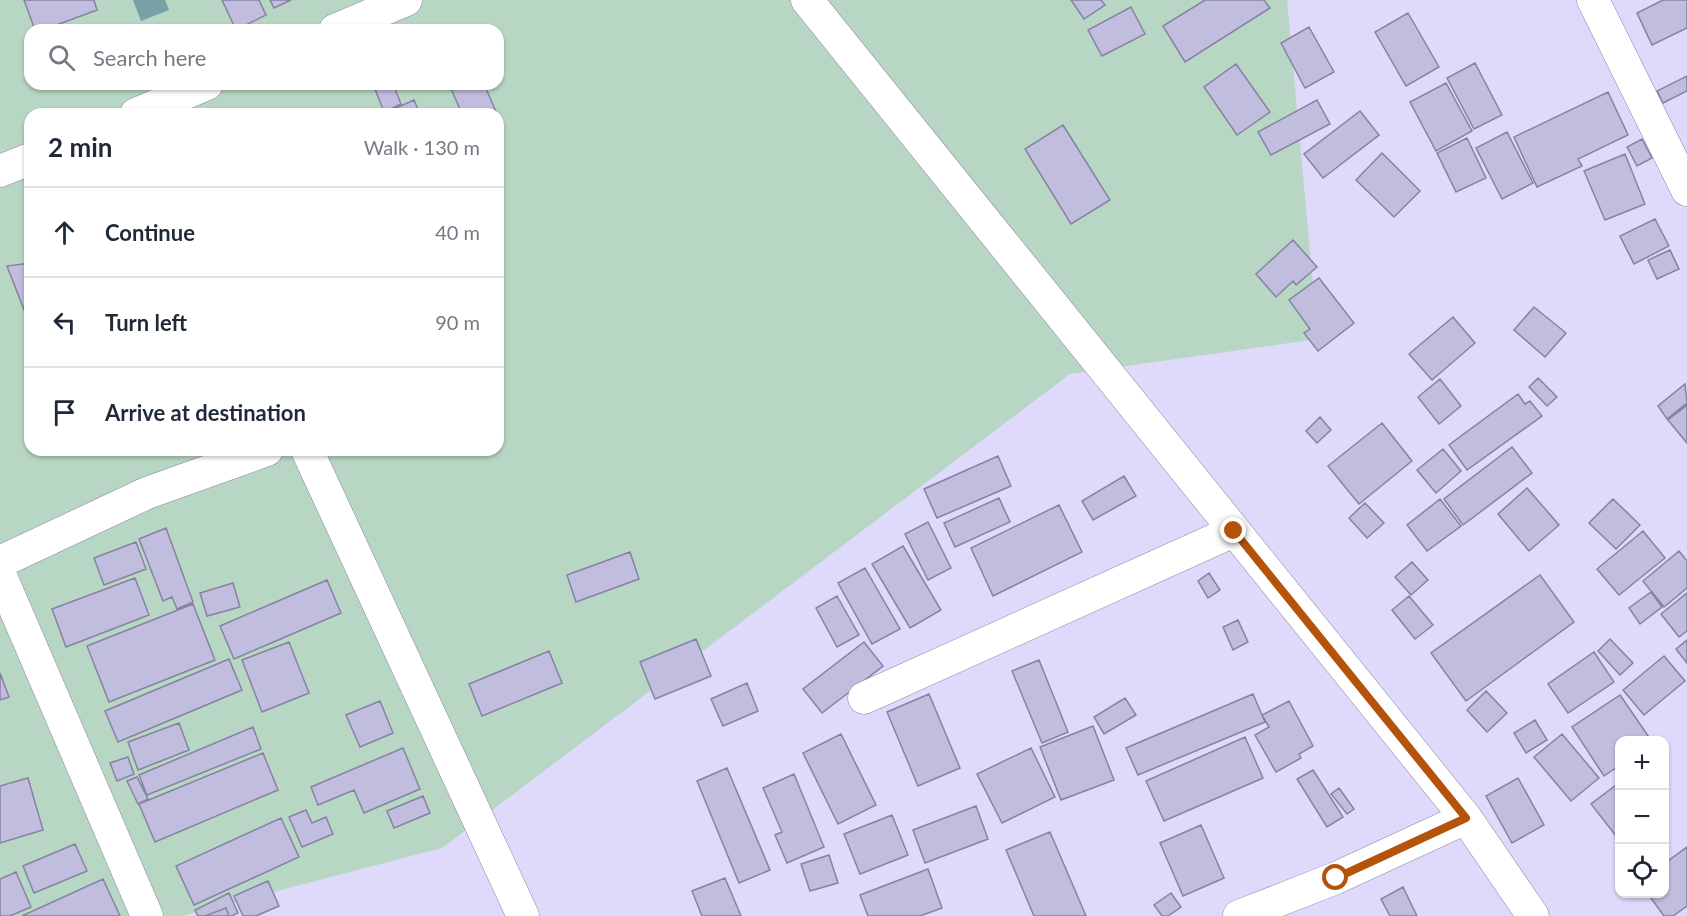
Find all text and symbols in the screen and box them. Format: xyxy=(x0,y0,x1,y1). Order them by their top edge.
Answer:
search box xyxy=(24,24,504,90)
icon: search xyxy=(45,41,78,74)
text: Search here xyxy=(93,44,206,71)
text: 2 min xyxy=(48,131,112,163)
text: Walk · 130 m xyxy=(364,135,480,159)
icon: ahead xyxy=(48,216,81,249)
text: Continue xyxy=(105,219,195,246)
text: 40 m xyxy=(435,220,480,244)
icon: left xyxy=(48,306,81,339)
text: Turn left xyxy=(105,309,187,336)
text: 90 m xyxy=(435,310,480,334)
icon: arrive xyxy=(48,396,81,429)
text: Arrive at destination xyxy=(105,399,306,426)
route end xyxy=(1220,517,1246,543)
map controls xyxy=(1615,736,1669,898)
button: + xyxy=(1615,736,1669,790)
button: − xyxy=(1615,790,1669,844)
button: locate xyxy=(1615,844,1669,898)
route start xyxy=(1322,864,1348,890)

